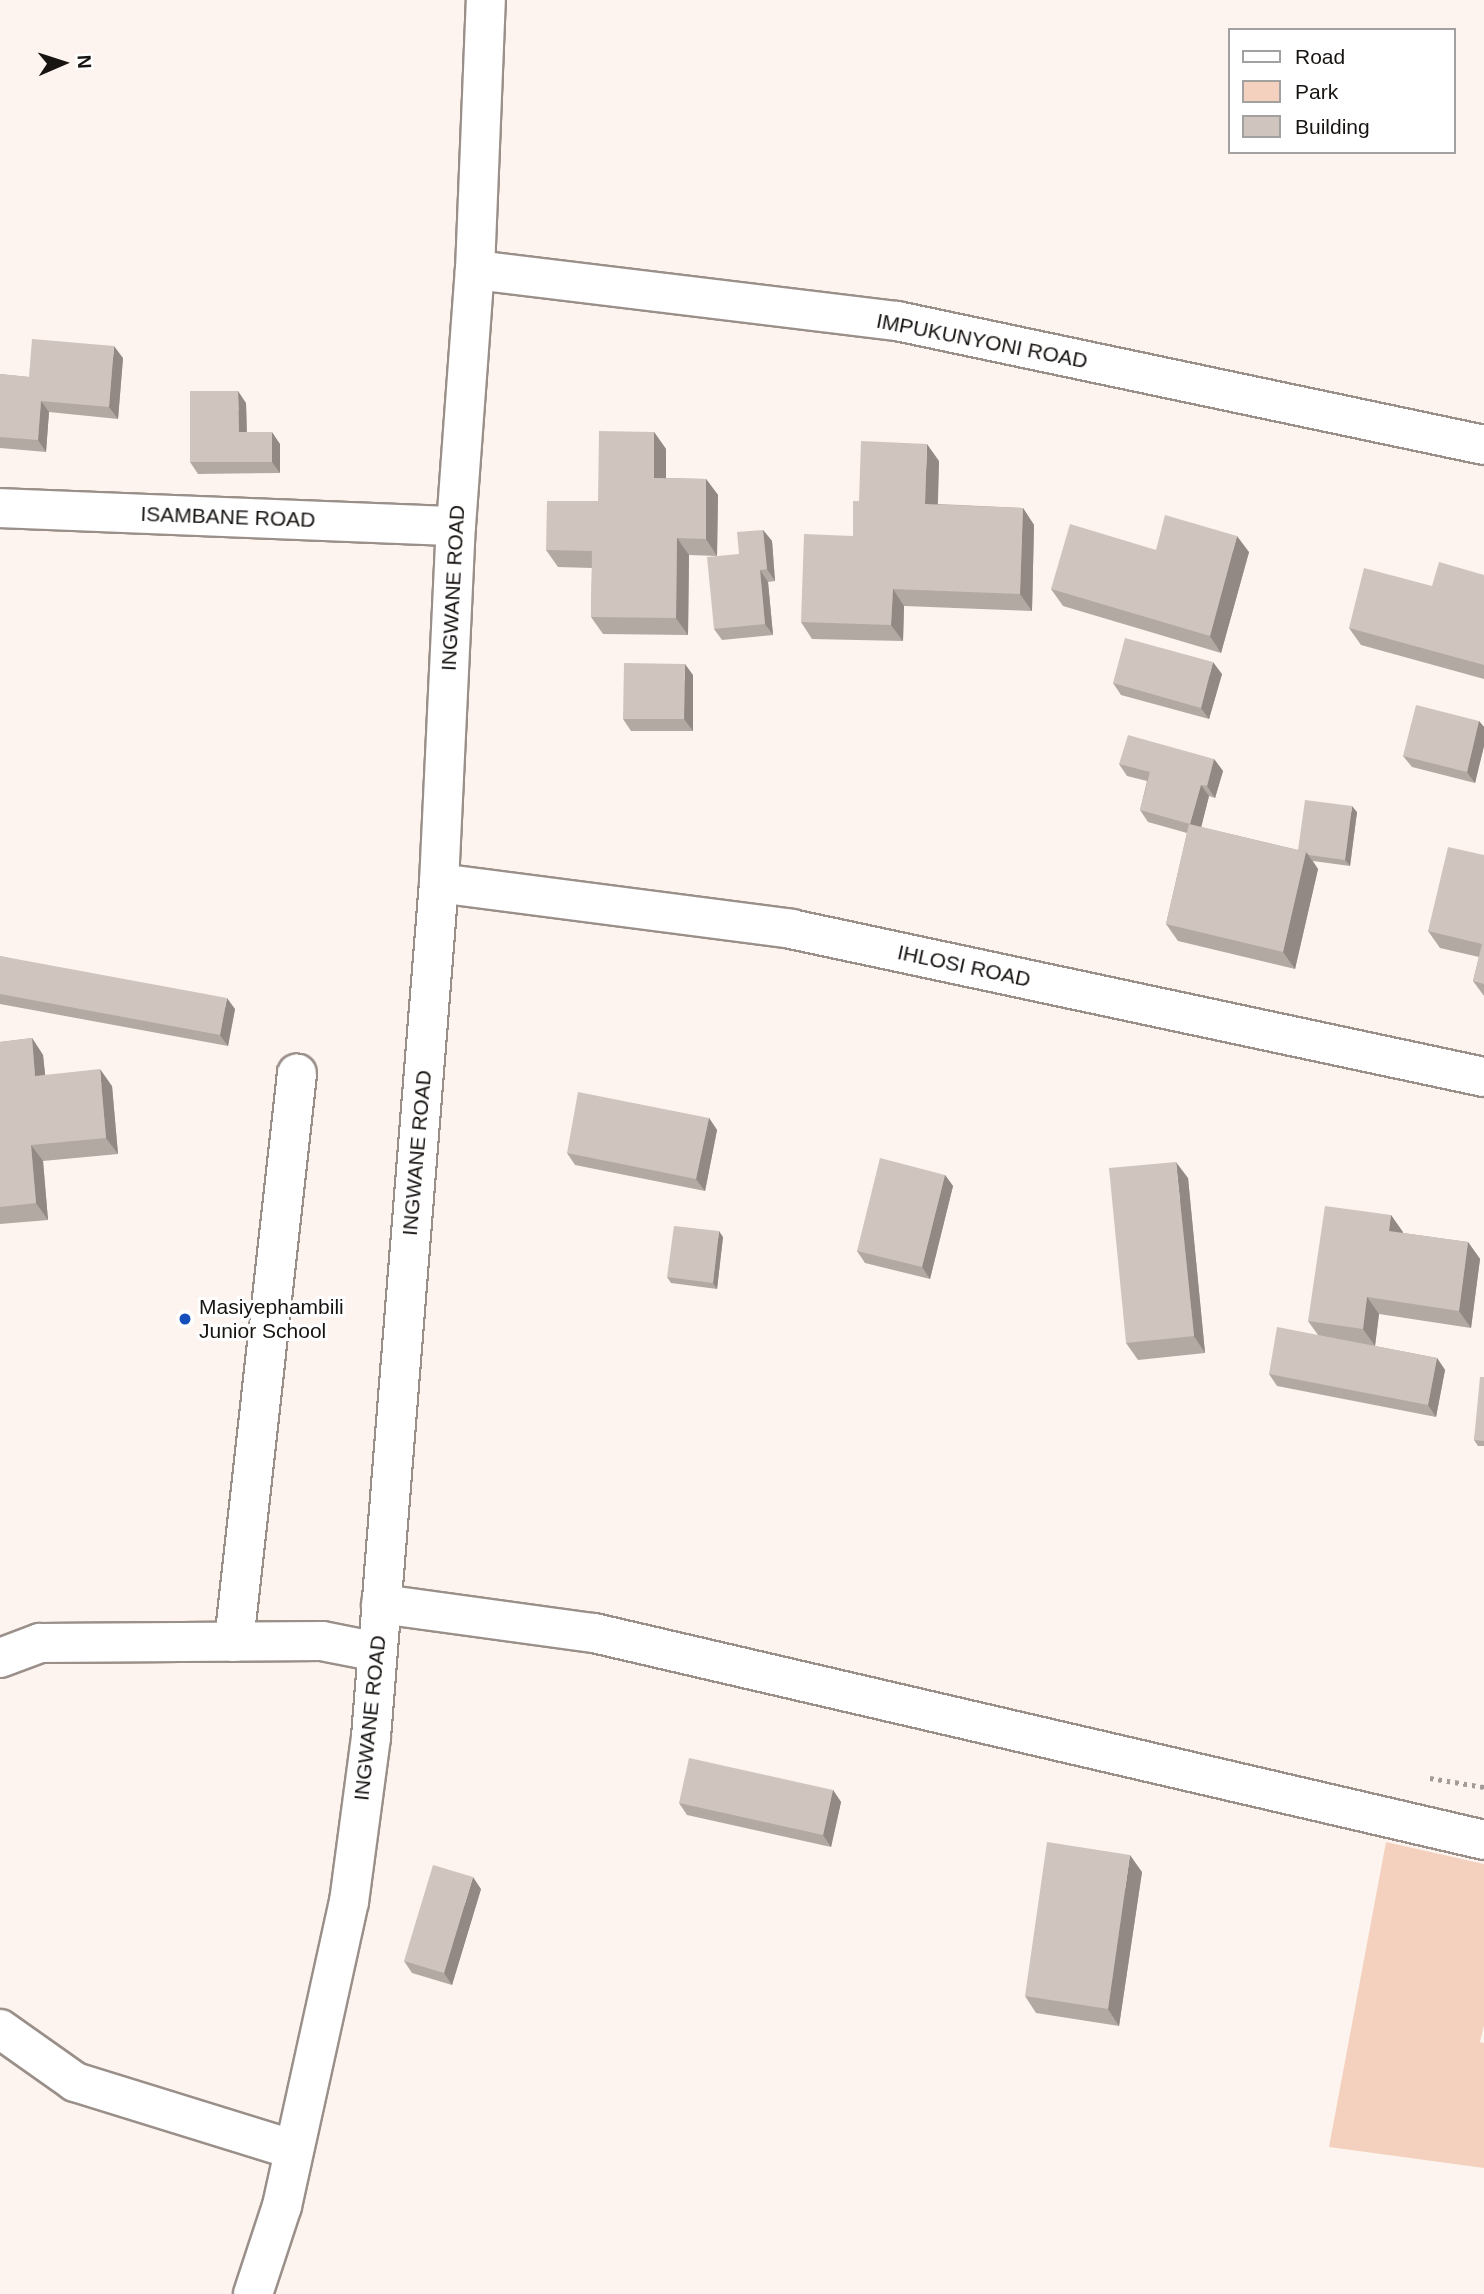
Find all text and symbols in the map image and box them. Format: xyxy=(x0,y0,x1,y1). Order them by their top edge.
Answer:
north arrow xyxy=(28,28,98,98)
legend xyxy=(1228,28,1456,154)
text: Road xyxy=(1295,45,1345,68)
text: N xyxy=(74,54,95,69)
text: Park xyxy=(1295,80,1338,103)
text: Building xyxy=(1295,115,1370,138)
street label: IMPUKUNYONI ROAD xyxy=(874,308,1090,374)
street label: ISAMBANE ROAD xyxy=(140,501,316,533)
street label: INGWANE ROAD xyxy=(436,504,470,672)
street label: IHLOSI ROAD xyxy=(895,940,1033,992)
street label: INGWANE ROAD xyxy=(397,1069,437,1237)
place label: Masiyephambili Junior School xyxy=(199,1294,344,1344)
marker: Masiyephambili Junior School xyxy=(177,1311,193,1327)
street label: INGWANE ROAD xyxy=(349,1634,391,1802)

